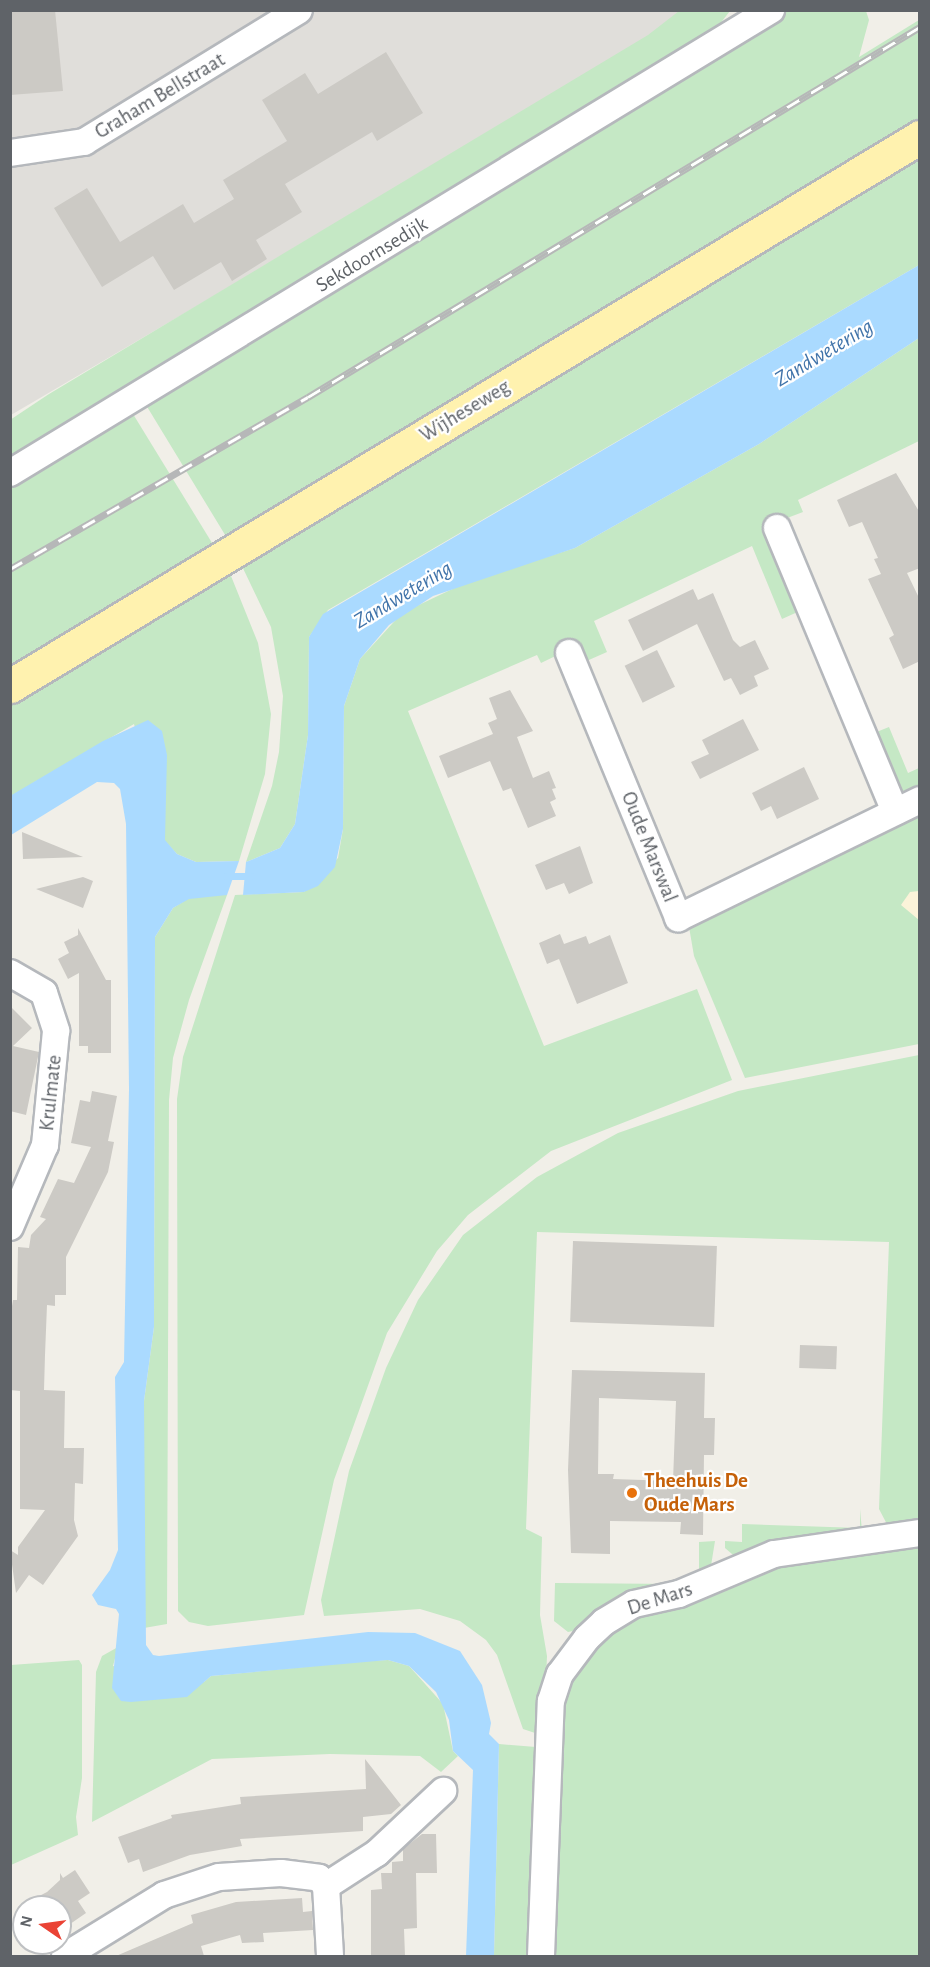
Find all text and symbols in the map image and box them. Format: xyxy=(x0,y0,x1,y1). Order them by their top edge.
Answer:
street label: Graham Bellstraat xyxy=(90,47,230,145)
street label: Sekdoornsedijk xyxy=(312,212,432,298)
water label: Zandwetering xyxy=(770,313,878,393)
street label: Wijheseweg xyxy=(415,374,515,448)
water label: Zandwetering xyxy=(349,555,457,635)
street label: Oude Marswal xyxy=(615,788,683,906)
street label: Krulmate xyxy=(34,1054,68,1132)
place label: Theehuis De Oude Mars xyxy=(644,1468,748,1518)
marker: Theehuis De Oude Mars xyxy=(625,1486,639,1500)
street label: De Mars xyxy=(624,1577,696,1621)
north arrow xyxy=(12,1895,72,1955)
text: N xyxy=(17,1914,35,1929)

